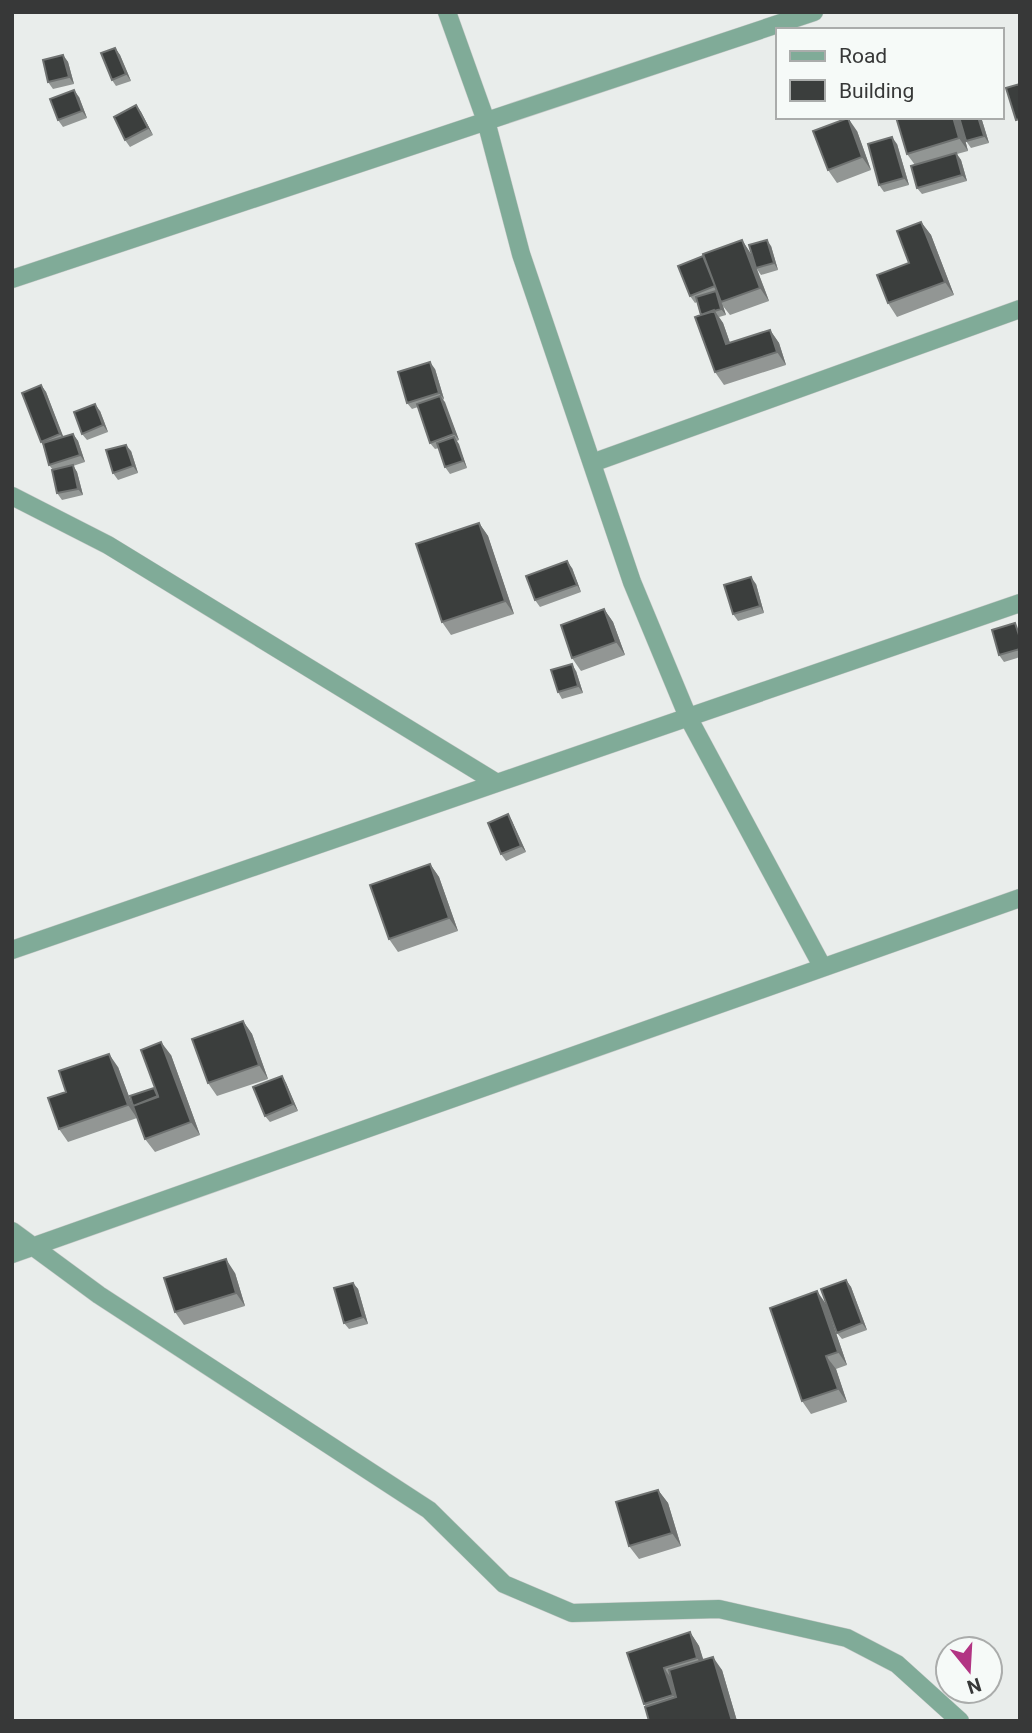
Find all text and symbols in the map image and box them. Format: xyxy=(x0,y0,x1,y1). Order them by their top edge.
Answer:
legend xyxy=(776,28,1004,119)
text: Road xyxy=(839,44,887,68)
text: Building xyxy=(839,79,914,103)
north arrow xyxy=(934,1635,1004,1705)
text: N xyxy=(964,1673,984,1699)

